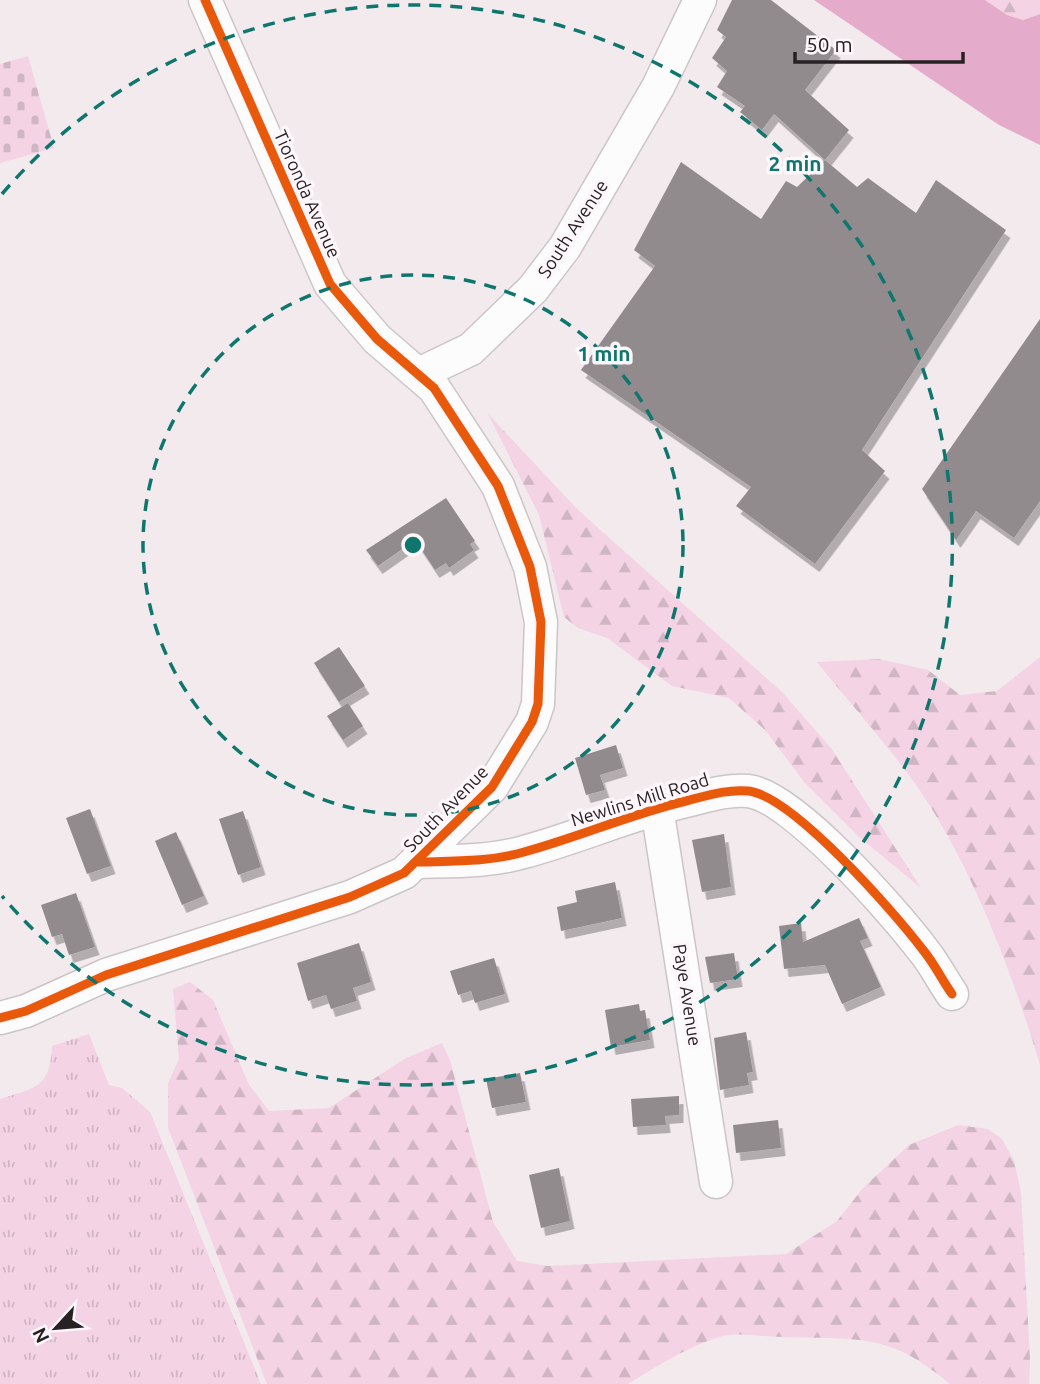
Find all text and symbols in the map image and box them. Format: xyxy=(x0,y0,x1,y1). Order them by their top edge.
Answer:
scale bar xyxy=(795,21,963,65)
text: 50 m xyxy=(806,32,853,56)
street label: Tioronda Avenue xyxy=(271,127,345,260)
text: 2 min xyxy=(768,151,822,175)
street label: South Avenue xyxy=(533,176,611,281)
text: 1 min xyxy=(577,341,631,365)
centre of rings xyxy=(401,533,425,557)
street label: South Avenue xyxy=(399,761,491,856)
street label: Newlins Mill Road xyxy=(568,769,711,830)
street label: Paye Avenue xyxy=(670,942,706,1047)
north arrow xyxy=(21,1293,91,1363)
text: N xyxy=(28,1324,54,1347)

